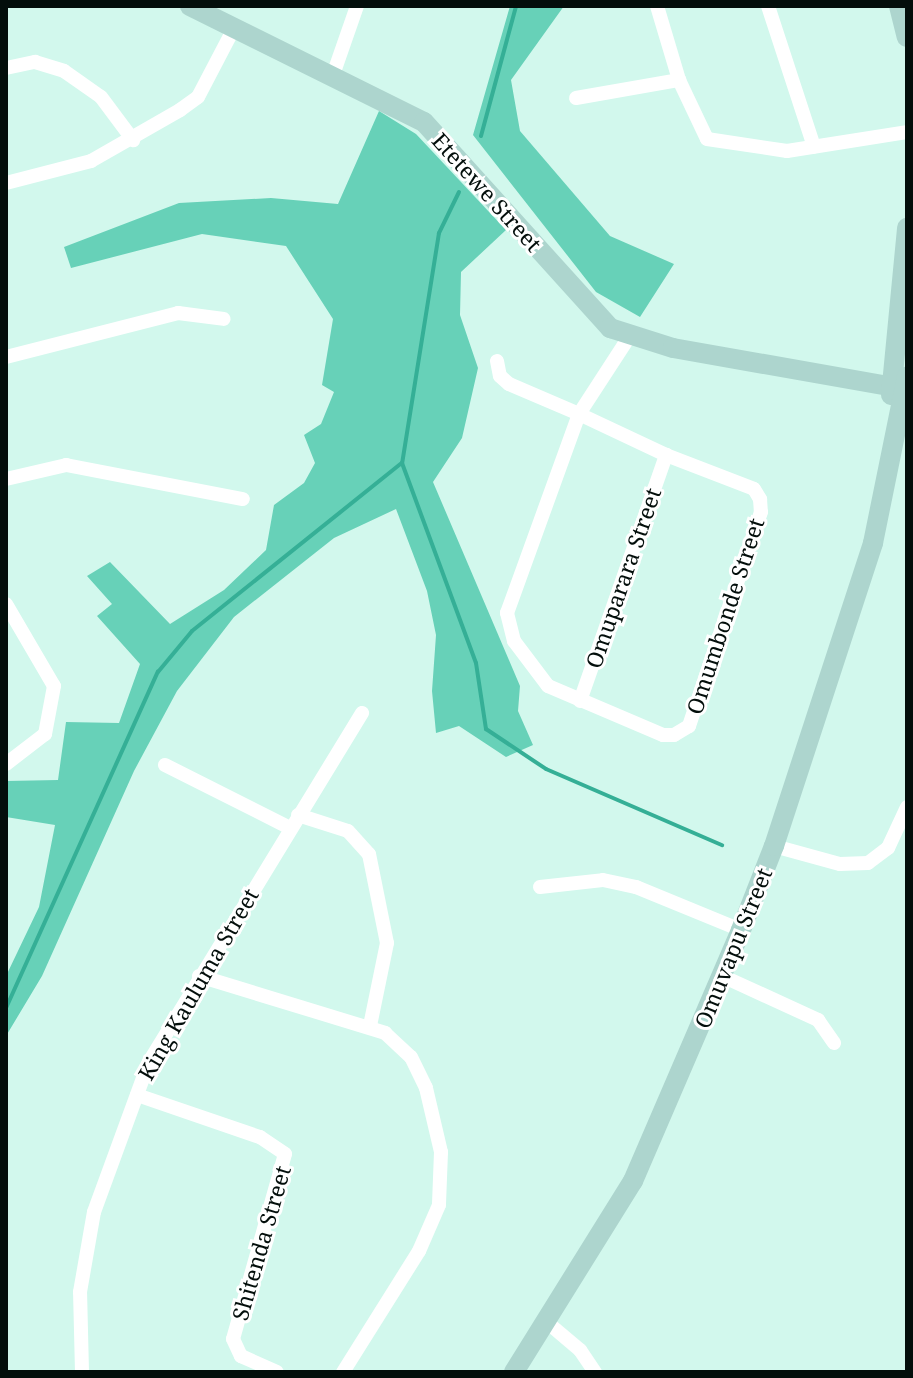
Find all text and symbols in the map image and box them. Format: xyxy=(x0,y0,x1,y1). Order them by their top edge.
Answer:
street label: Etetewe Street xyxy=(427,127,547,257)
street label: Omuparara Street xyxy=(580,485,666,671)
street label: Omumbonde Street xyxy=(681,515,769,717)
street label: Omuvapu Street xyxy=(689,864,777,1032)
street label: King Kauluma Street xyxy=(132,883,264,1085)
street label: Shitenda Street xyxy=(226,1163,296,1323)

